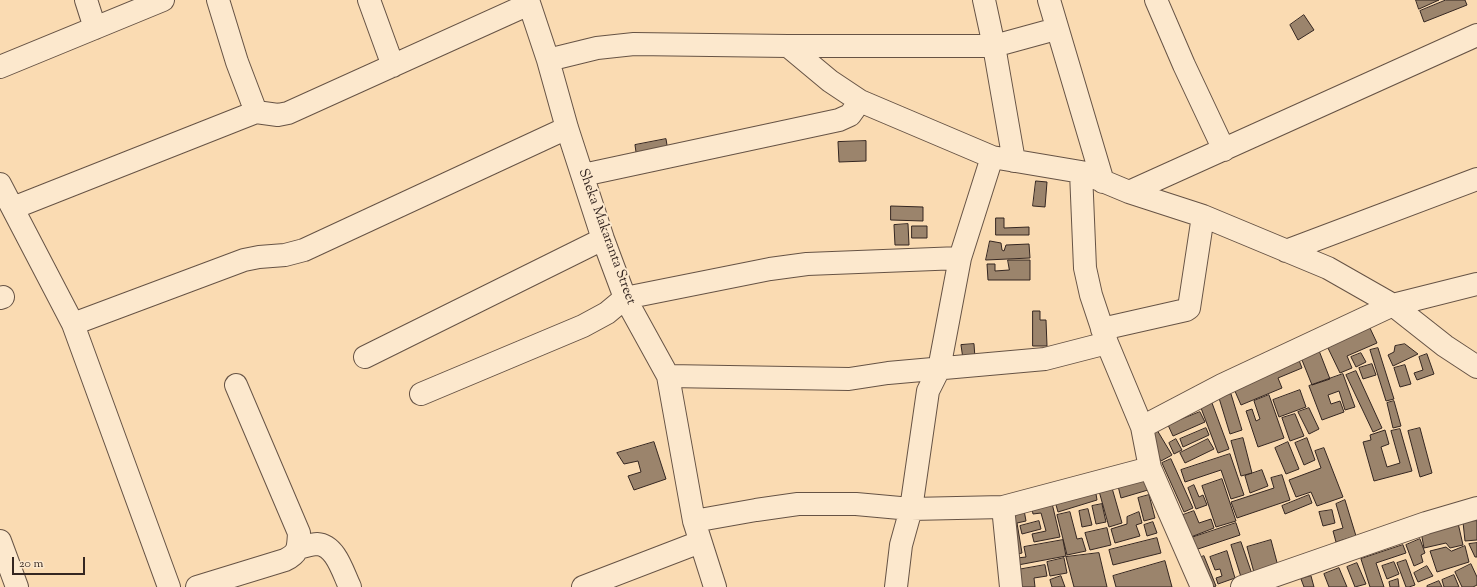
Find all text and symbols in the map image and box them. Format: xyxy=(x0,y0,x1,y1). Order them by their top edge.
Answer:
street label: Sheka Makaranta Street xyxy=(574,167,638,307)
scale bar xyxy=(14,549,87,575)
text: 20 m xyxy=(19,555,43,573)

